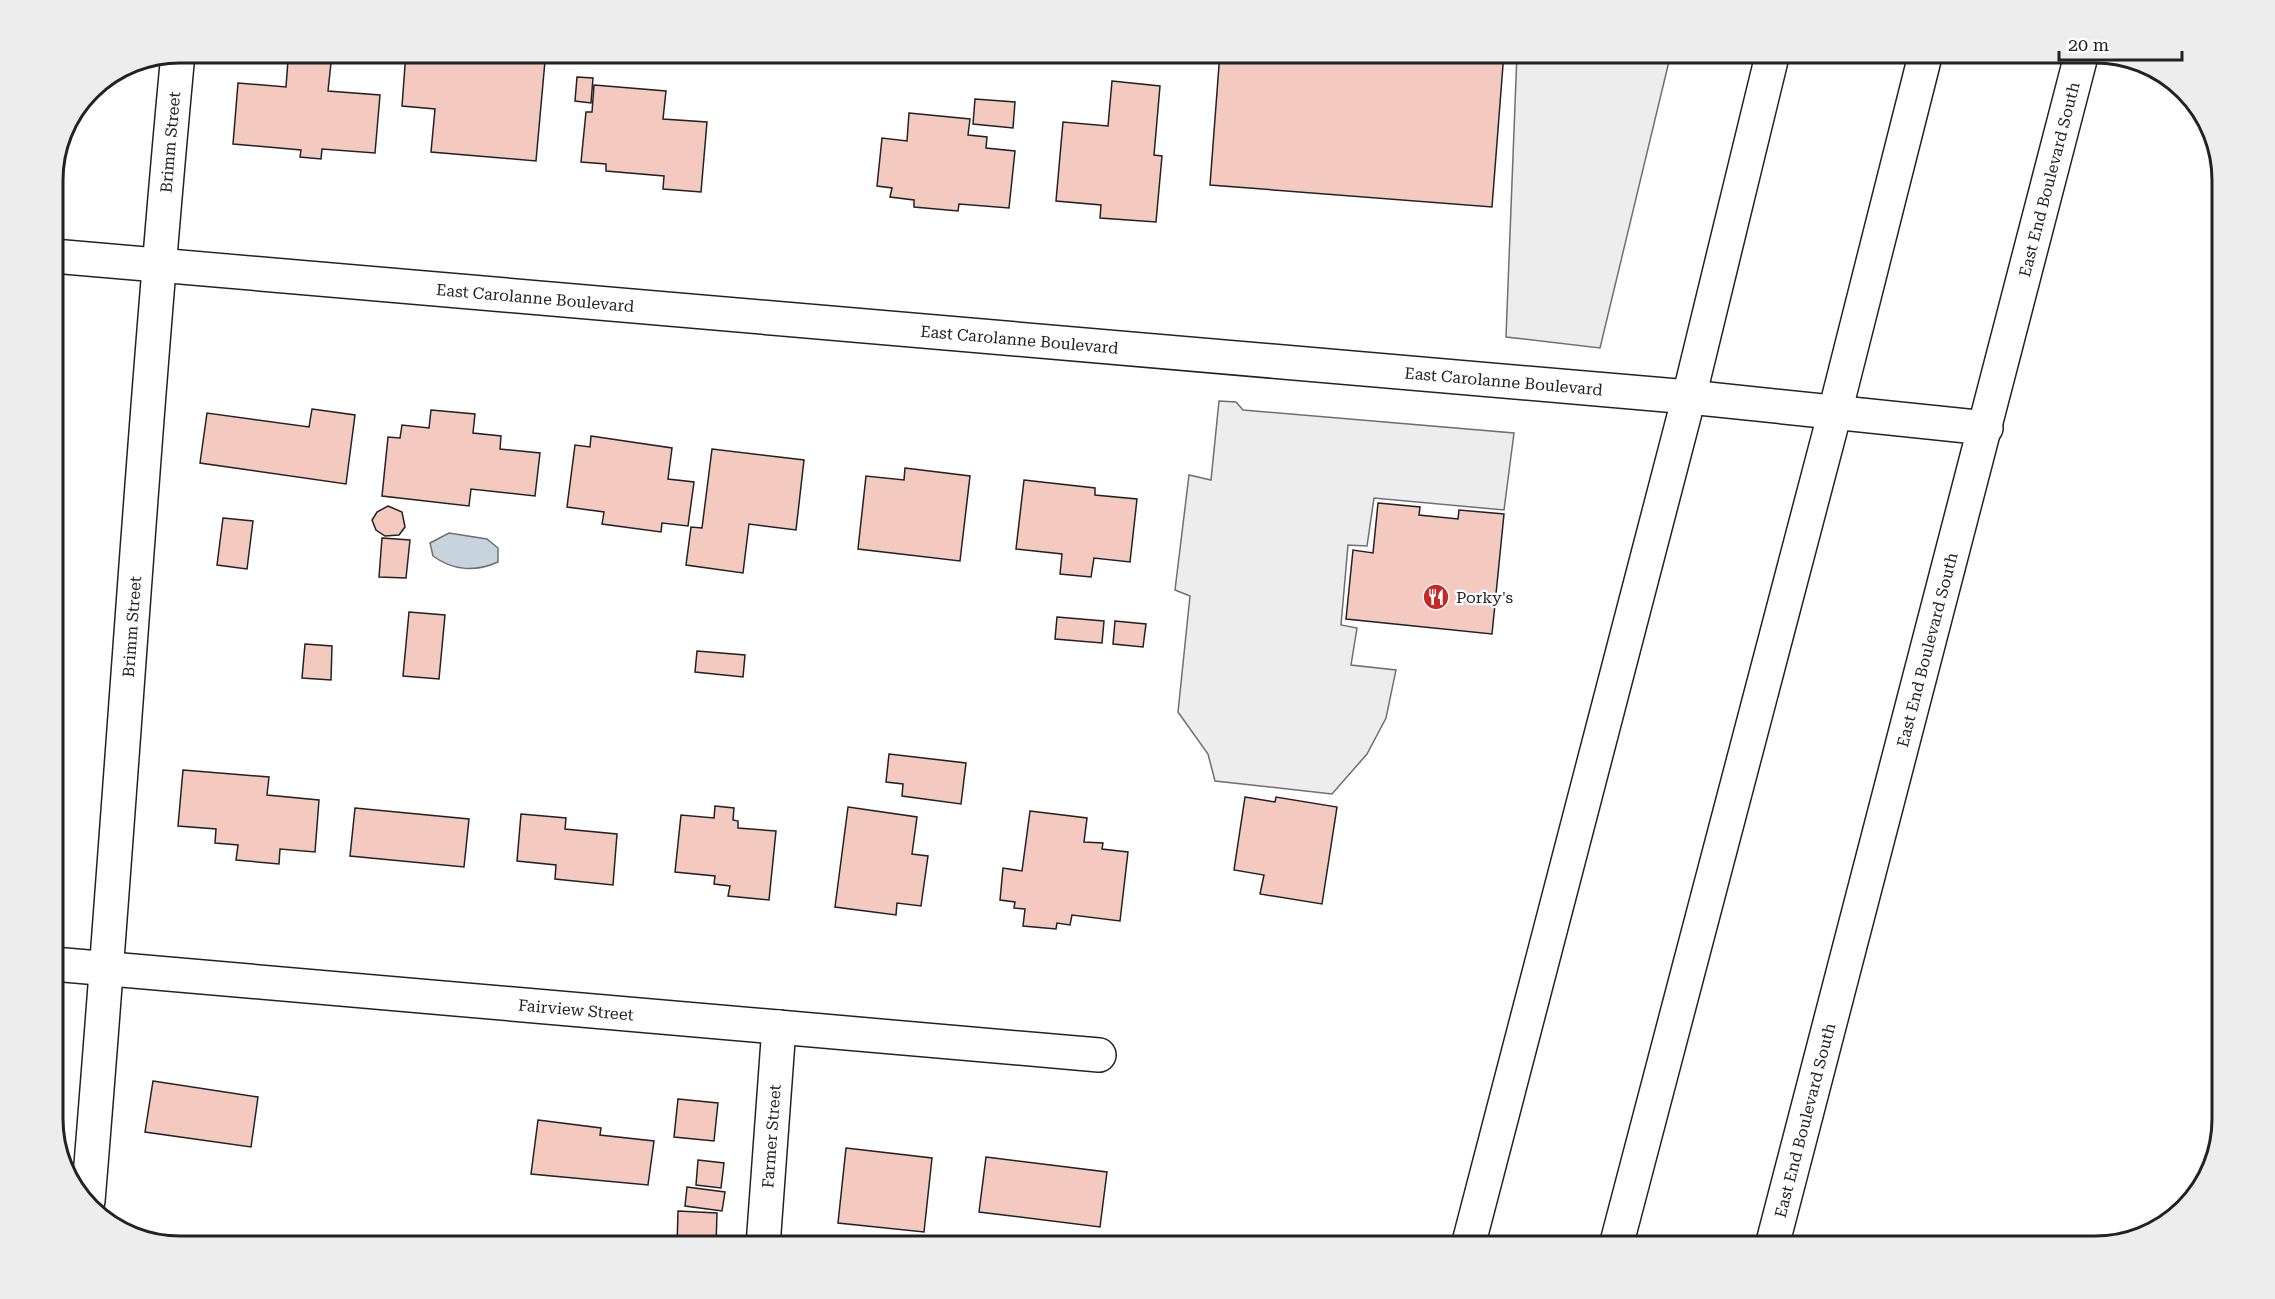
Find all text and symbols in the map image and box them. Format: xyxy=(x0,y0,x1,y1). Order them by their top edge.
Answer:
scale bar xyxy=(2059,24,2182,62)
text: 20 m xyxy=(2068,34,2109,55)
street label: East End Boulevard South xyxy=(2015,80,2084,279)
street label: Brimm Street xyxy=(156,91,184,194)
street label: East Carolanne Boulevard xyxy=(435,280,635,316)
street label: East Carolanne Boulevard xyxy=(920,322,1119,358)
street label: East Carolanne Boulevard xyxy=(1404,364,1603,400)
street label: East End Boulevard South xyxy=(1893,550,1962,749)
street label: Brimm Street xyxy=(119,575,145,678)
restaurant icon: Porky's xyxy=(1421,582,1451,612)
place label: Porky's xyxy=(1456,588,1514,607)
street label: Fairview Street xyxy=(518,996,634,1024)
street label: East End Boulevard South xyxy=(1771,1021,1840,1220)
street label: Farmer Street xyxy=(758,1084,785,1189)

